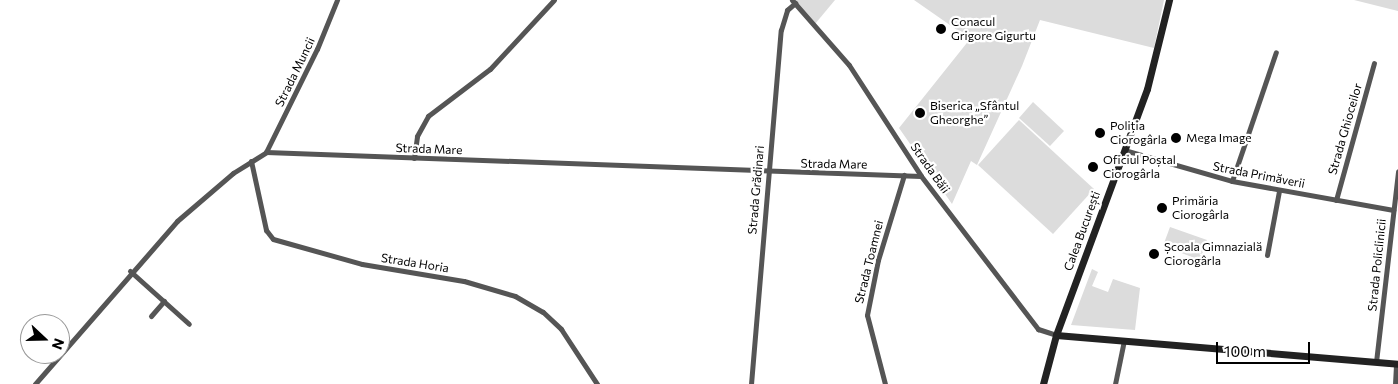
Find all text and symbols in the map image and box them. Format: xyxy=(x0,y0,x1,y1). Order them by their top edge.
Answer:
place label: Conacul Grigore Gigurtu xyxy=(951,15,1036,43)
marker: Conacul Grigore Gigurtu xyxy=(935,23,947,35)
street label: Strada Muncii xyxy=(272,35,318,109)
street label: Strada Ghioceilor xyxy=(1325,82,1365,176)
place label: Biserica „Sfântul Gheorghe” xyxy=(930,99,1019,127)
marker: Biserica „Sfântul Gheorghe” xyxy=(914,107,926,119)
place label: Poliția Ciorogârla xyxy=(1110,119,1167,147)
marker: Poliția Ciorogârla xyxy=(1094,127,1106,139)
place label: Mega Image xyxy=(1186,131,1252,145)
marker: Mega Image xyxy=(1170,132,1182,144)
street label: Strada Băii xyxy=(907,140,953,196)
street label: Strada Mare xyxy=(395,141,463,157)
street label: Strada Grădinari xyxy=(745,145,767,235)
place label: Oficiul Poștal Ciorogârla xyxy=(1103,153,1176,181)
street label: Strada Mare xyxy=(800,156,868,172)
street label: Strada Primăverii xyxy=(1212,159,1306,191)
marker: Oficiul Poștal Ciorogârla xyxy=(1087,161,1099,173)
street label: Calea București xyxy=(1061,189,1103,273)
place label: Primăria Ciorogârla xyxy=(1172,194,1229,222)
marker: Primăria Ciorogârla xyxy=(1156,202,1168,214)
street label: Strada Policlinicii xyxy=(1365,218,1389,312)
street label: Strada Toamnei xyxy=(852,219,886,305)
place label: Școala Gimnazială Ciorogârla xyxy=(1164,240,1262,268)
marker: Școala Gimnazială Ciorogârla xyxy=(1148,248,1160,260)
street label: Strada Horia xyxy=(380,251,450,275)
north arrow xyxy=(20,314,70,364)
scale bar xyxy=(1218,332,1312,364)
text: N xyxy=(49,336,68,352)
text: 100 m xyxy=(1224,342,1266,360)

